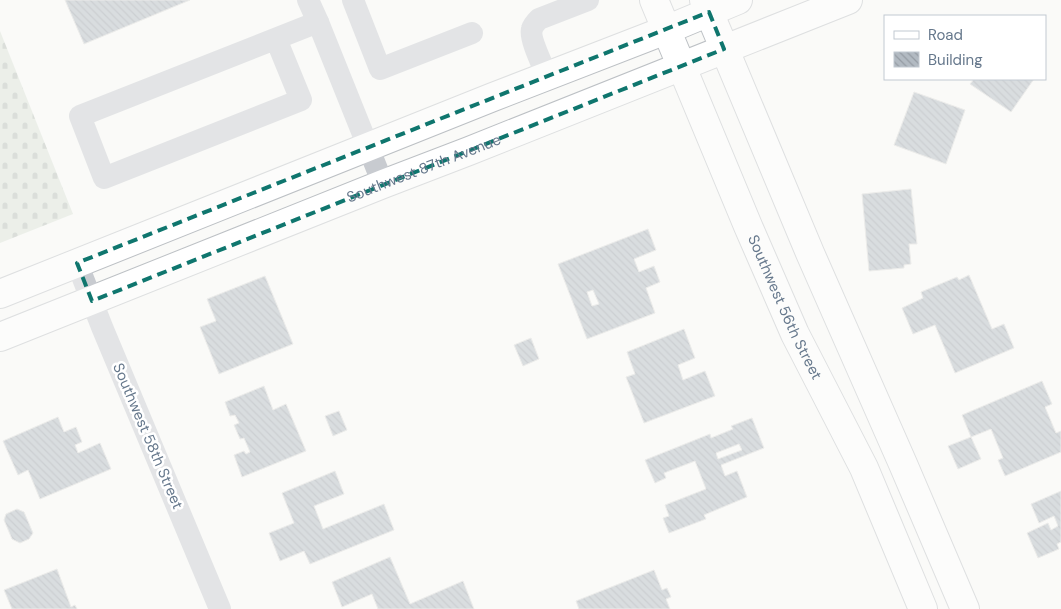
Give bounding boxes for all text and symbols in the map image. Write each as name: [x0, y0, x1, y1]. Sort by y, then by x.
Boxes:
legend: [884, 15, 1046, 80]
text: Road: [928, 25, 963, 45]
text: Building: [928, 50, 983, 70]
street label: Southwest 87th Avenue: [344, 129, 504, 208]
street label: Southwest 56th Street: [743, 232, 827, 383]
street label: Southwest 58th Street: [108, 360, 188, 512]

